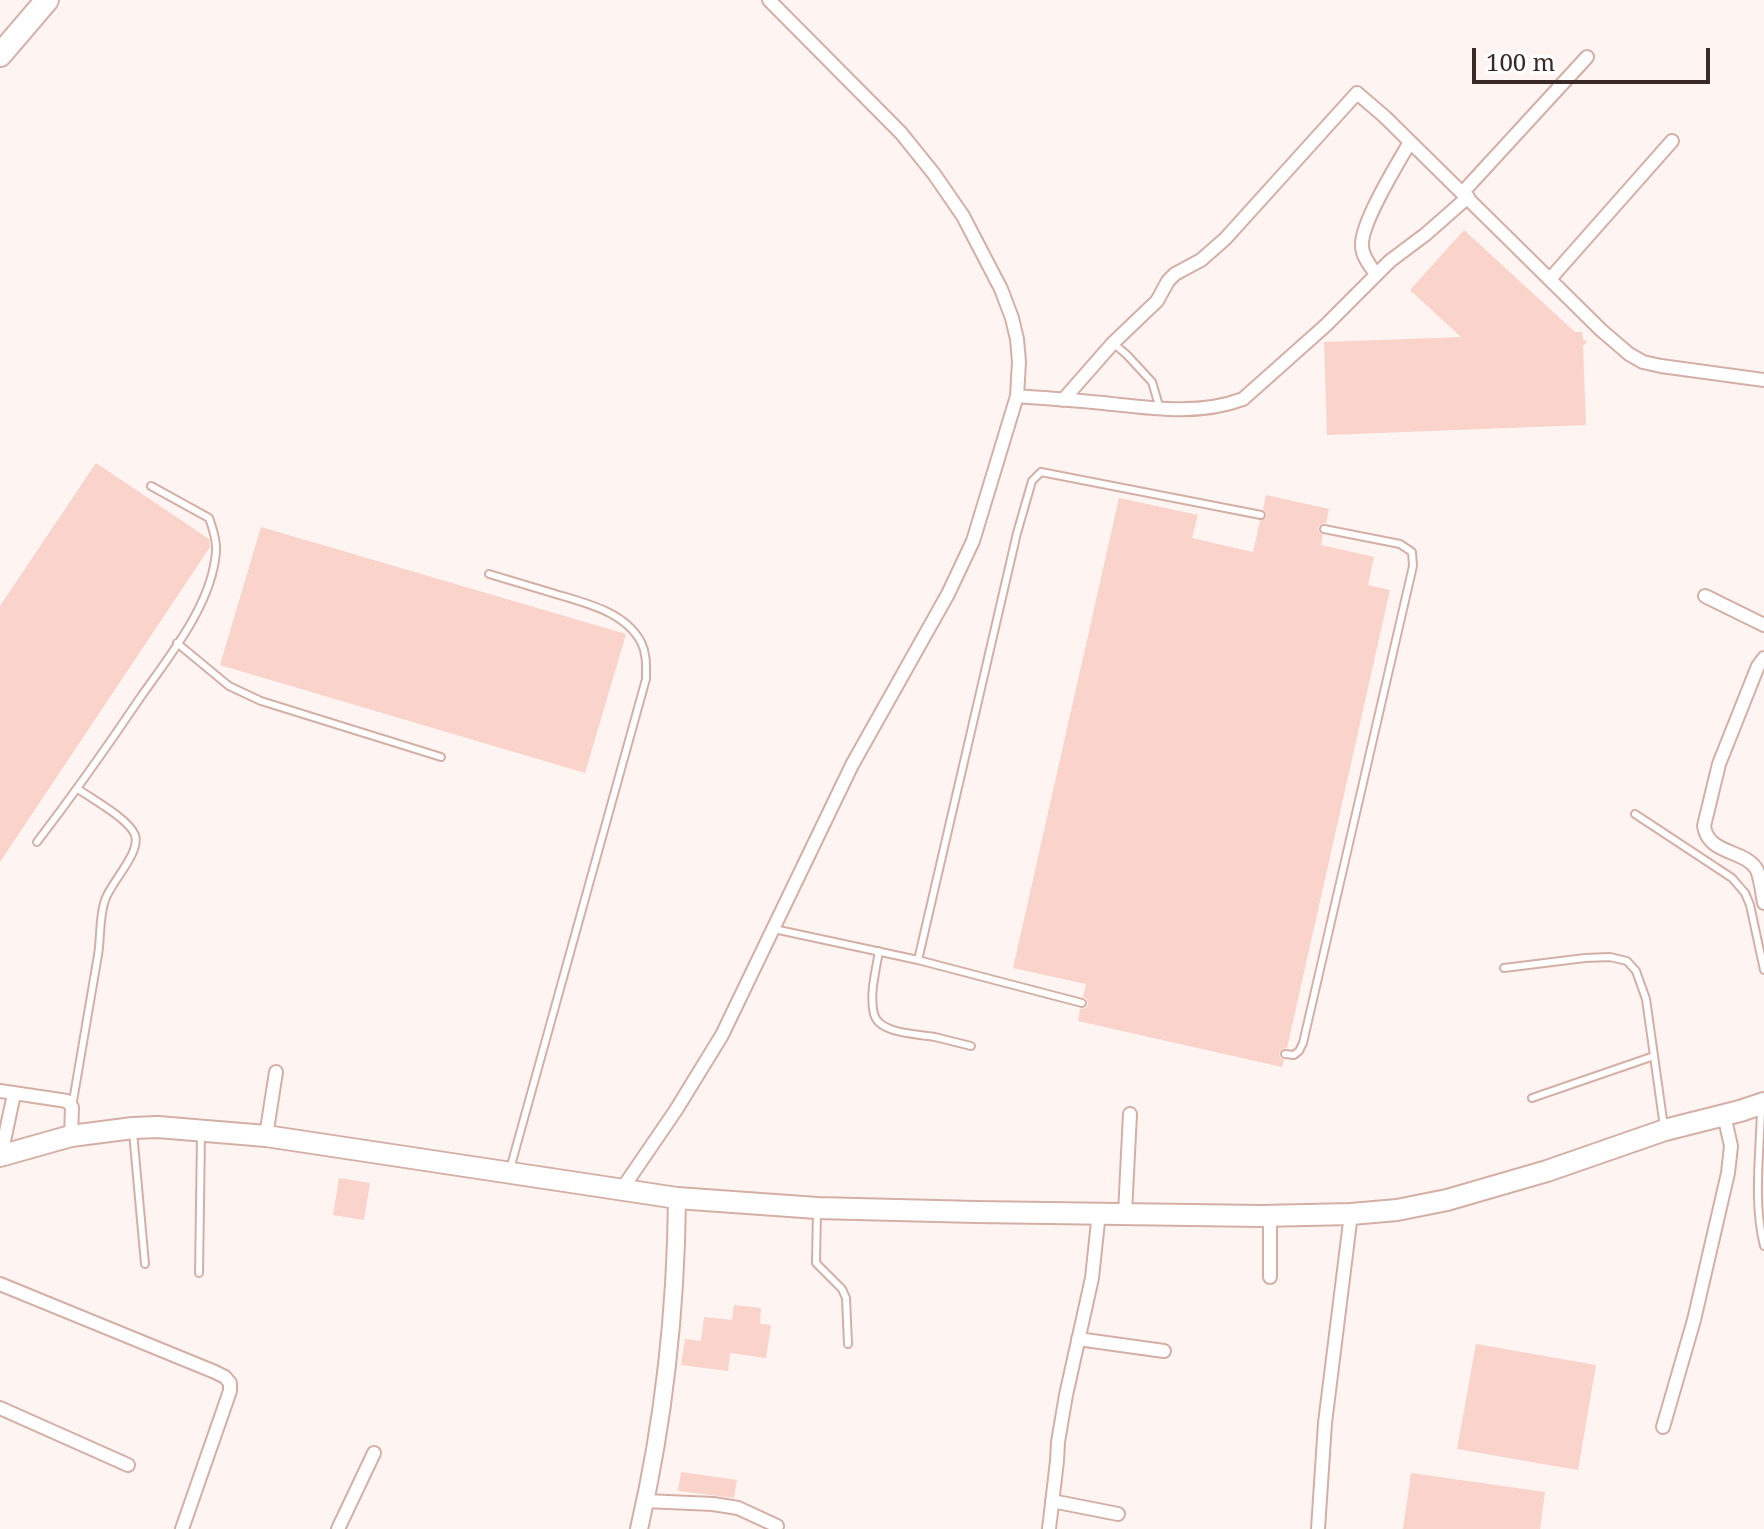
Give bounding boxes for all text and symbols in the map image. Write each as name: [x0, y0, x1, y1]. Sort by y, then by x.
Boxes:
scale bar: [1476, 32, 1714, 82]
text: 100 m: [1486, 45, 1555, 78]

